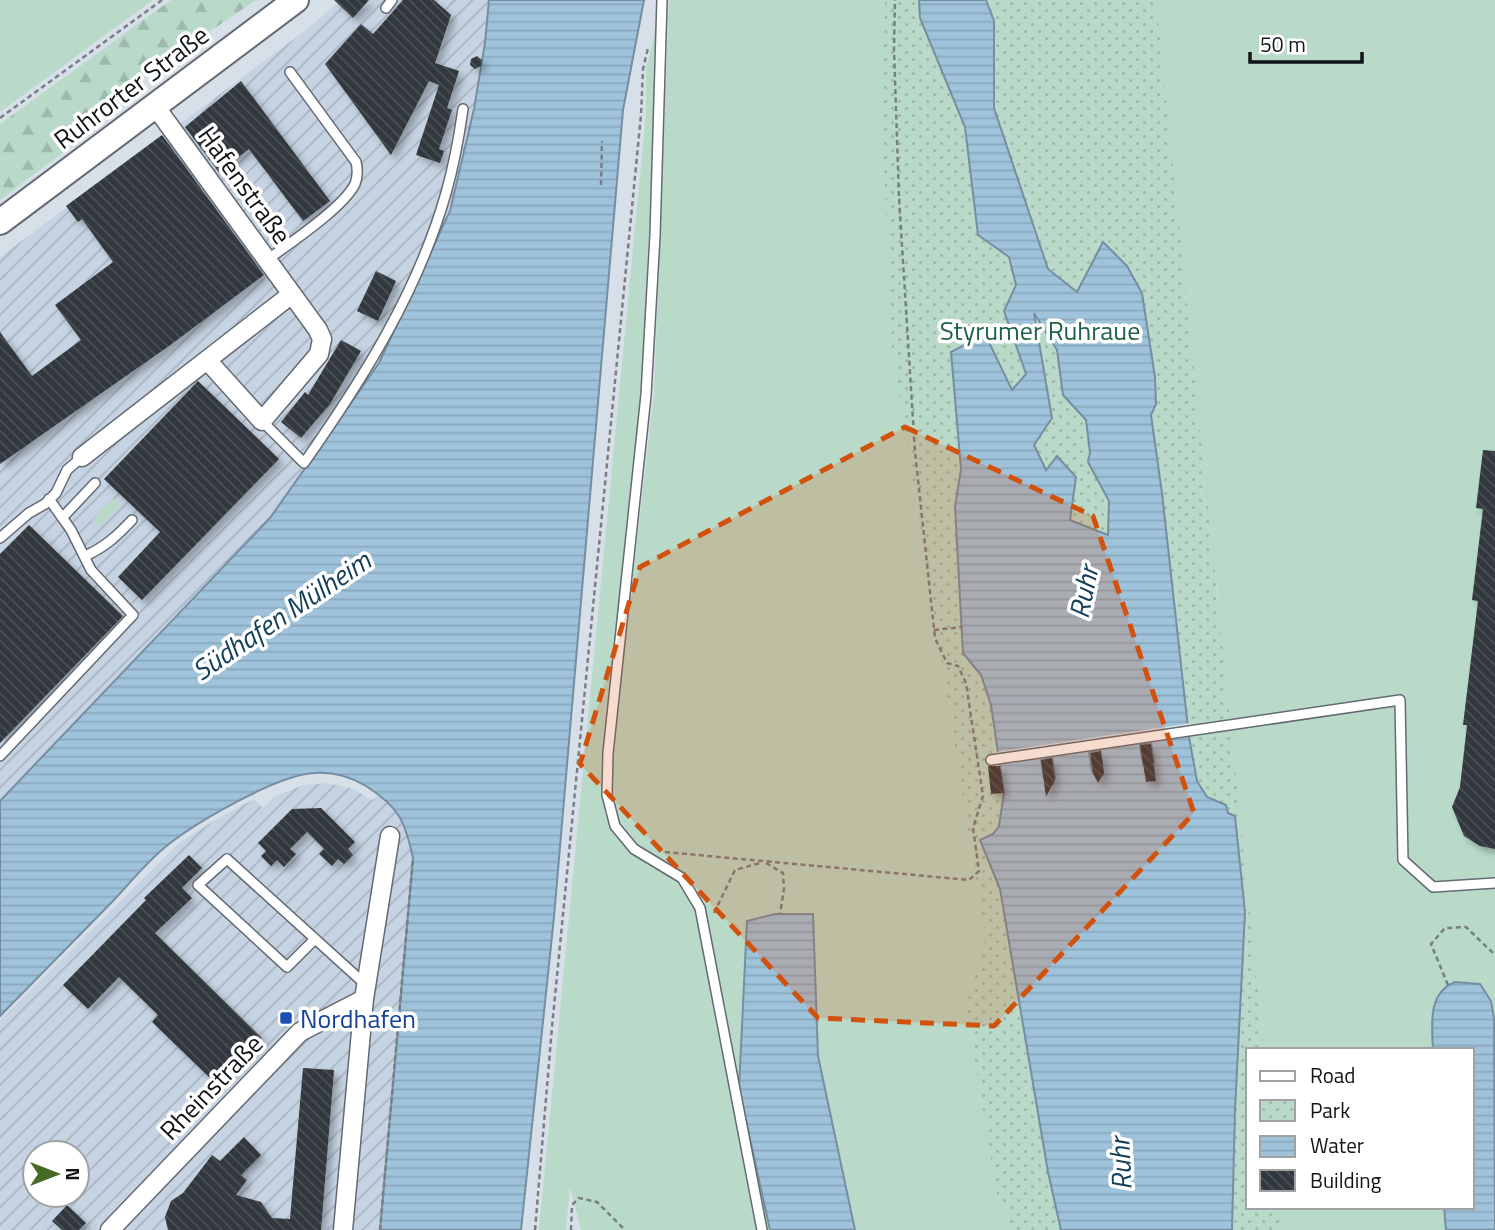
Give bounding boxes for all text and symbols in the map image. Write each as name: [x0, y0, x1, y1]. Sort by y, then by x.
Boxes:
street label: Ruhrorter Straße: [45, 16, 217, 158]
scale bar: [1250, 21, 1362, 65]
text: 50 m: [1260, 28, 1306, 60]
street label: Hafenstraße: [189, 118, 301, 252]
park label: Styrumer Ruhraue: [940, 311, 1140, 350]
water label: Südhafen Mülheim: [183, 538, 380, 691]
water label: Ruhr: [1057, 559, 1110, 622]
place label: Nordhafen: [300, 999, 416, 1038]
marker: Nordhafen: [278, 1010, 294, 1026]
street label: Rheinstraße: [150, 1025, 272, 1149]
legend: [1246, 1048, 1474, 1209]
text: Road: [1310, 1059, 1355, 1091]
text: Park: [1310, 1094, 1350, 1126]
text: Water: [1310, 1129, 1364, 1161]
water label: Ruhr: [1097, 1133, 1143, 1191]
north arrow: [21, 1139, 91, 1209]
text: Building: [1310, 1164, 1382, 1196]
text: N: [59, 1167, 88, 1181]

